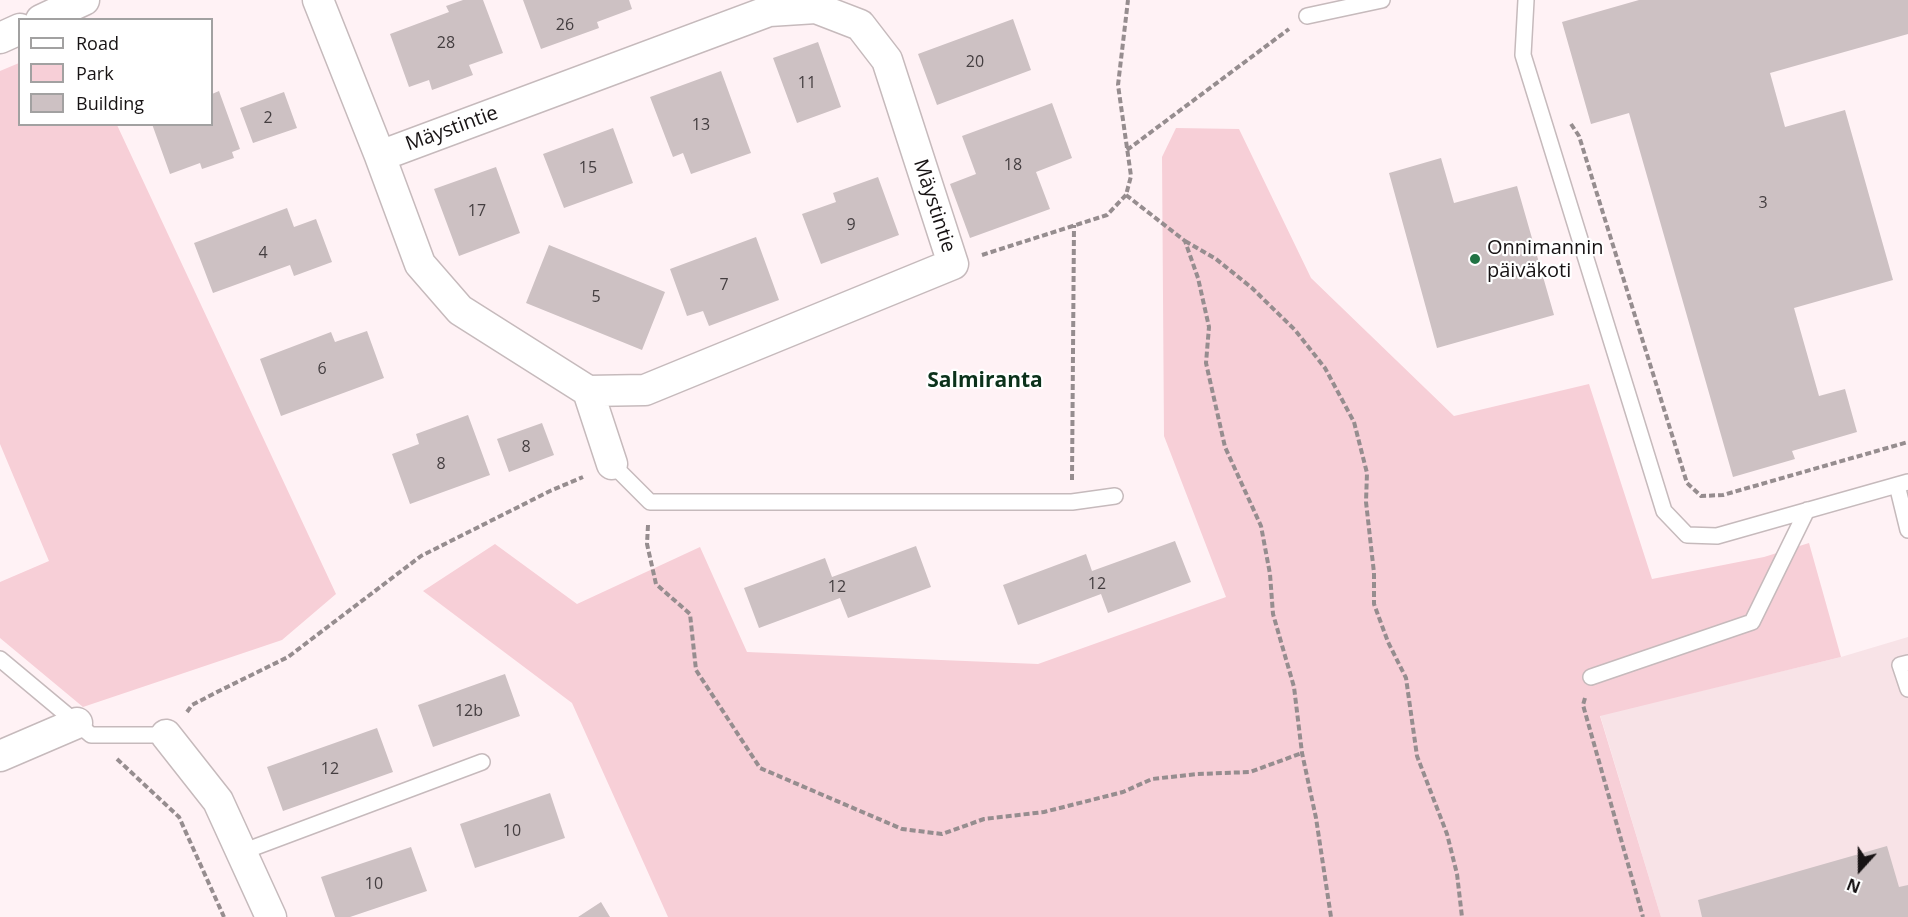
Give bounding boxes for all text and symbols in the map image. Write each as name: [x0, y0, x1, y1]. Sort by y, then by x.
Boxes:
house number: 26: [556, 15, 574, 35]
legend: [18, 18, 213, 126]
text: Road: [76, 31, 119, 55]
house number: 28: [437, 33, 455, 53]
house number: 20: [966, 52, 984, 72]
text: Park: [76, 61, 114, 85]
house number: 11: [798, 73, 816, 93]
text: Building: [76, 91, 144, 115]
street label: Mäystintie: [403, 101, 501, 157]
house number: 2: [263, 108, 273, 128]
house number: 13: [692, 115, 710, 135]
house number: 18: [1004, 155, 1022, 175]
street label: Mäystintie: [908, 156, 960, 256]
house number: 15: [579, 158, 597, 178]
house number: 3: [1758, 193, 1768, 213]
house number: 17: [468, 201, 486, 221]
house number: 9: [846, 215, 856, 235]
place label: Onnimannin päiväkoti: [1487, 236, 1604, 283]
house number: 4: [258, 243, 268, 263]
marker: Onnimannin päiväkoti: [1468, 252, 1482, 266]
house number: 7: [719, 275, 729, 295]
house number: 5: [591, 287, 601, 307]
house number: 6: [317, 359, 327, 379]
district label: Salmiranta: [927, 368, 1043, 394]
house number: 8: [521, 437, 531, 457]
house number: 8: [436, 454, 446, 474]
house number: 12: [1088, 574, 1106, 594]
house number: 12: [828, 577, 846, 597]
house number: 12b: [455, 701, 483, 721]
house number: 12: [321, 759, 339, 779]
house number: 10: [503, 821, 521, 841]
north arrow: [1830, 839, 1890, 899]
text: N: [1844, 873, 1864, 898]
house number: 10: [365, 874, 383, 894]

